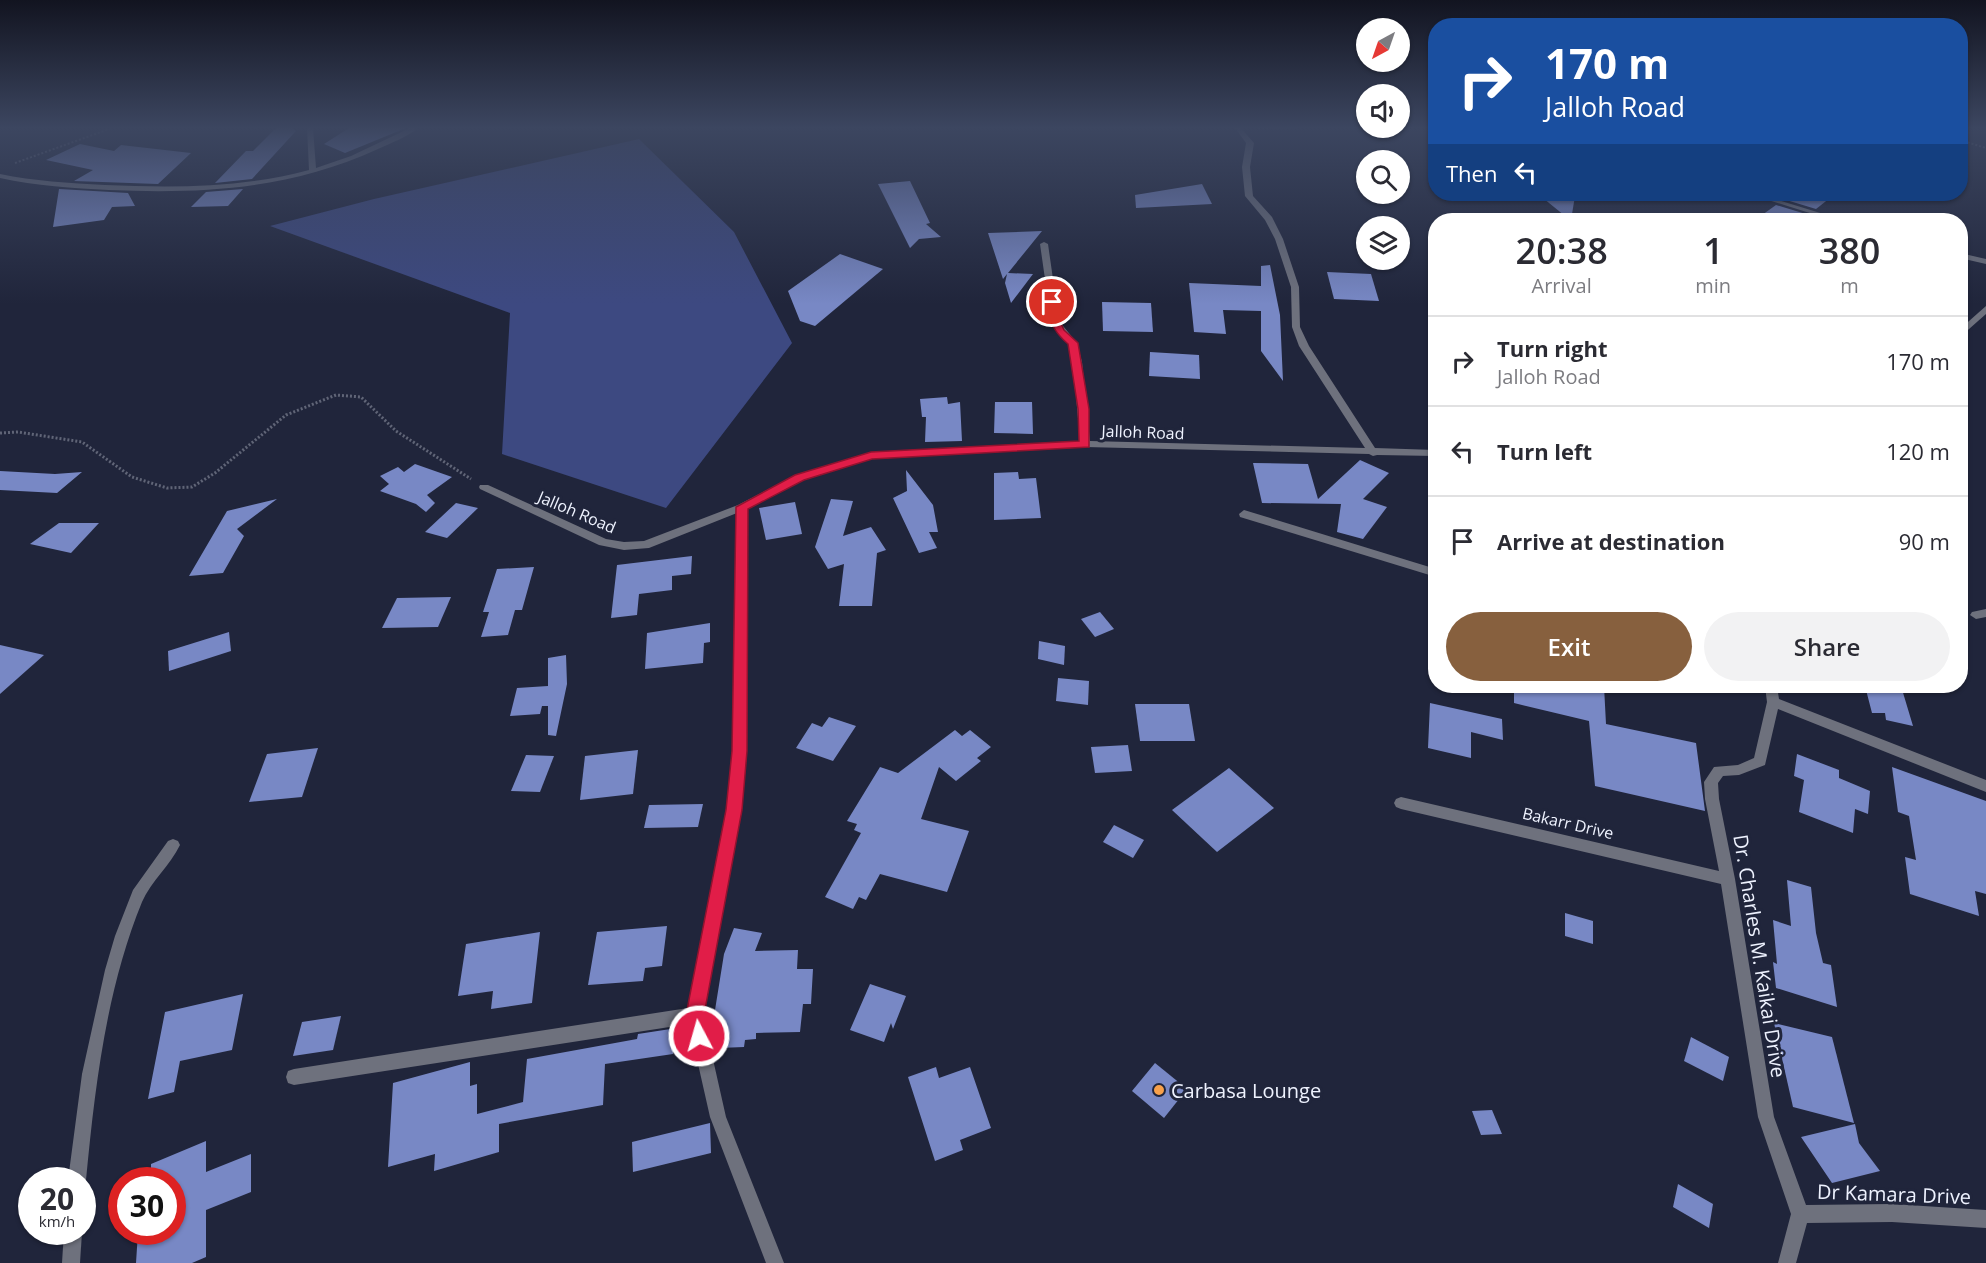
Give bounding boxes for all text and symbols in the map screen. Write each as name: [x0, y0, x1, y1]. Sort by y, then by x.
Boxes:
north arrow: [1356, 18, 1410, 72]
map controls: [1356, 18, 1410, 270]
text: 170 m: [1545, 34, 1669, 91]
icon: right: [1446, 42, 1524, 120]
button: sound: [1356, 84, 1410, 138]
text: Jalloh Road: [1545, 88, 1685, 125]
button: search: [1356, 150, 1410, 204]
icon: left: [1509, 156, 1542, 189]
text: Then: [1446, 158, 1497, 188]
button: layers: [1356, 216, 1410, 270]
text: 20:38: [1516, 226, 1608, 275]
text: 1: [1703, 226, 1724, 275]
text: 380: [1819, 226, 1880, 275]
text: Arrival: [1532, 272, 1592, 299]
text: min: [1695, 272, 1731, 299]
text: m: [1840, 272, 1859, 299]
pin: [1026, 276, 1077, 327]
icon: arrive: [1035, 285, 1068, 318]
text: Turn right: [1497, 333, 1608, 363]
icon: right: [1446, 345, 1479, 378]
text: 170 m: [1886, 346, 1950, 376]
text: Jalloh Road: [1497, 363, 1601, 390]
street label: Jalloh Road: [1099, 419, 1185, 444]
icon: left: [1446, 435, 1479, 468]
text: Turn left: [1497, 436, 1592, 466]
text: 120 m: [1886, 436, 1950, 466]
street label: Jalloh Road: [533, 485, 620, 538]
icon: arrive: [1446, 525, 1479, 558]
text: Arrive at destination: [1497, 526, 1725, 556]
text: 90 m: [1899, 526, 1950, 556]
button: Exit: [1446, 612, 1692, 681]
button: Share: [1704, 612, 1950, 681]
street label: Bakarr Drive: [1520, 802, 1616, 844]
street label: Dr. Charles M. Kaikai Drive: [1727, 832, 1793, 1080]
position arrow: [667, 1004, 731, 1068]
place label: Carbasa Lounge: [1171, 1077, 1321, 1104]
marker: Carbasa Lounge: [1152, 1083, 1166, 1097]
speed limit sign: 30: [108, 1167, 186, 1245]
text: 20: [40, 1178, 74, 1219]
street label: Dr Kamara Drive: [1816, 1178, 1972, 1210]
text: km/h: [39, 1211, 75, 1231]

